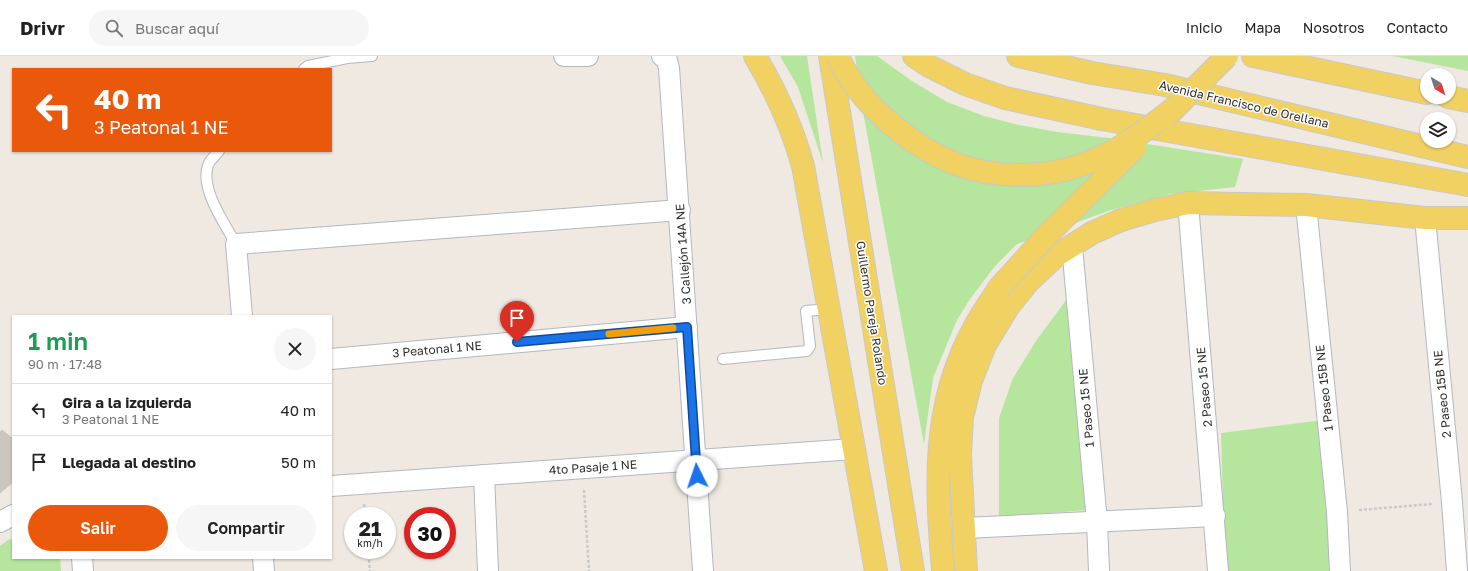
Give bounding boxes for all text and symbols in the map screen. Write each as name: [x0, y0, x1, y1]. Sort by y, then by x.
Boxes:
search box: [89, 10, 369, 46]
text: Drivr: [20, 16, 65, 39]
icon: search: [103, 17, 125, 39]
text: Buscar aquí: [135, 19, 219, 37]
text: Inicio: [1186, 19, 1222, 36]
text: Mapa: [1244, 19, 1281, 36]
text: Nosotros: [1303, 19, 1364, 36]
text: Contacto: [1386, 19, 1448, 36]
north arrow: [1420, 68, 1456, 104]
map controls: [1420, 68, 1456, 148]
street label: Avenida Francisco de Orellana: [1158, 77, 1330, 131]
text: 40 m: [94, 82, 161, 115]
icon: left: [28, 84, 80, 136]
button: layers: [1420, 112, 1456, 148]
text: 3 Peatonal 1 NE: [94, 116, 228, 138]
street label: 3 Callejón 14A NE: [672, 203, 694, 305]
street label: Guillermo Pareja Rolando: [853, 240, 891, 386]
pin: [500, 301, 534, 342]
icon: arrive: [506, 307, 528, 329]
text: 1 min: [28, 326, 88, 355]
button: close: [274, 328, 316, 370]
street label: 3 Peatonal 1 NE: [392, 338, 482, 360]
street label: 1 Paseo 15B NE: [1312, 344, 1336, 432]
street label: 2 Paseo 15 NE: [1193, 346, 1215, 428]
street label: 2 Paseo 15B NE: [1430, 349, 1454, 439]
text: 90 m · 17:48: [28, 356, 102, 372]
street label: 1 Paseo 15 NE: [1075, 368, 1097, 448]
text: Gira a la izquierda: [62, 393, 192, 411]
icon: left: [28, 399, 50, 421]
text: 40 m: [281, 401, 316, 419]
text: 3 Peatonal 1 NE: [62, 411, 159, 427]
icon: arrive: [28, 451, 50, 473]
text: Llegada al destino: [62, 453, 196, 471]
text: 50 m: [281, 453, 316, 471]
position arrow: [676, 455, 718, 497]
street label: 4to Pasaje 1 NE: [548, 456, 638, 478]
button: Salir: [28, 505, 168, 551]
button: Compartir: [176, 505, 316, 551]
speed limit sign: 30: [404, 507, 456, 559]
text: 21: [359, 516, 381, 540]
text: km/h: [357, 537, 383, 549]

